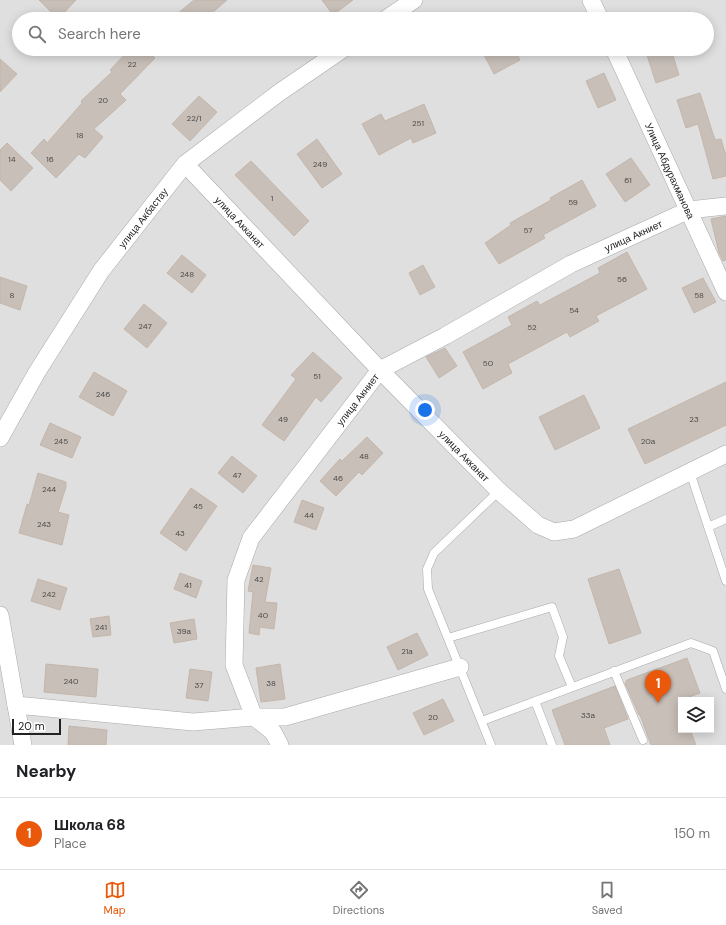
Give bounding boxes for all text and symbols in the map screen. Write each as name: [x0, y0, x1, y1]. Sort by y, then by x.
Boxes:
search box: [12, 12, 714, 56]
icon: search: [26, 23, 48, 45]
text: Search here: [58, 24, 141, 44]
house number: 22: [127, 59, 137, 69]
house number: 20: [98, 95, 109, 105]
house number: 22/1: [187, 113, 201, 123]
house number: 251: [412, 118, 424, 128]
street label: Улица Абдурахманова: [642, 121, 698, 221]
house number: 18: [76, 130, 84, 140]
house number: 14: [8, 154, 16, 164]
house number: 16: [46, 154, 54, 164]
house number: 249: [313, 159, 327, 169]
house number: 61: [624, 175, 632, 185]
street label: улица Акбастау: [115, 185, 170, 250]
street label: улица Акканат: [212, 193, 268, 251]
house number: 1: [271, 193, 273, 203]
house number: 59: [568, 197, 578, 207]
street label: улица Акниет: [602, 217, 665, 254]
house number: 57: [523, 225, 533, 235]
house number: 248: [180, 269, 194, 279]
house number: 56: [617, 274, 627, 284]
house number: 8: [10, 290, 15, 300]
house number: 58: [694, 290, 704, 300]
house number: 54: [569, 305, 579, 315]
house number: 247: [138, 321, 152, 331]
house number: 52: [527, 322, 537, 332]
house number: 50: [483, 358, 494, 368]
street label: улица Акниет: [333, 370, 382, 428]
house number: 51: [313, 371, 321, 381]
house number: 246: [96, 389, 110, 399]
your location: [415, 400, 435, 420]
house number: 49: [278, 414, 288, 424]
house number: 23: [689, 414, 699, 424]
street label: улица Акканат: [436, 427, 493, 484]
house number: 245: [54, 436, 68, 446]
house number: 20а: [641, 436, 656, 446]
house number: 48: [359, 451, 369, 461]
house number: 47: [232, 470, 242, 480]
house number: 46: [333, 473, 343, 483]
house number: 244: [42, 484, 56, 494]
house number: 45: [193, 501, 203, 511]
house number: 44: [304, 510, 314, 520]
house number: 243: [37, 519, 51, 529]
house number: 43: [175, 528, 185, 538]
house number: 42: [254, 574, 264, 584]
house number: 41: [184, 580, 192, 590]
house number: 242: [42, 589, 56, 599]
house number: 40: [258, 610, 269, 620]
house number: 241: [95, 622, 107, 632]
house number: 39а: [177, 626, 192, 636]
house number: 21а: [401, 646, 413, 656]
pin: 1: [645, 670, 671, 703]
house number: 240: [64, 676, 79, 686]
house number: 38: [266, 678, 276, 688]
house number: 37: [195, 680, 203, 690]
map controls: [678, 697, 714, 733]
button: layers: [678, 697, 714, 733]
house number: 33а: [581, 710, 596, 720]
house number: 20: [428, 712, 439, 722]
scale bar: [12, 717, 61, 736]
text: 20 m: [18, 719, 44, 733]
text: Nearby: [16, 760, 76, 782]
text: Школа 68: [54, 815, 126, 835]
text: 1: [27, 825, 31, 842]
text: 150 m: [674, 825, 710, 842]
text: Place: [54, 835, 86, 852]
tab: Map: [104, 879, 126, 917]
tab: Directions: [333, 879, 385, 917]
tab: Saved: [592, 879, 622, 917]

